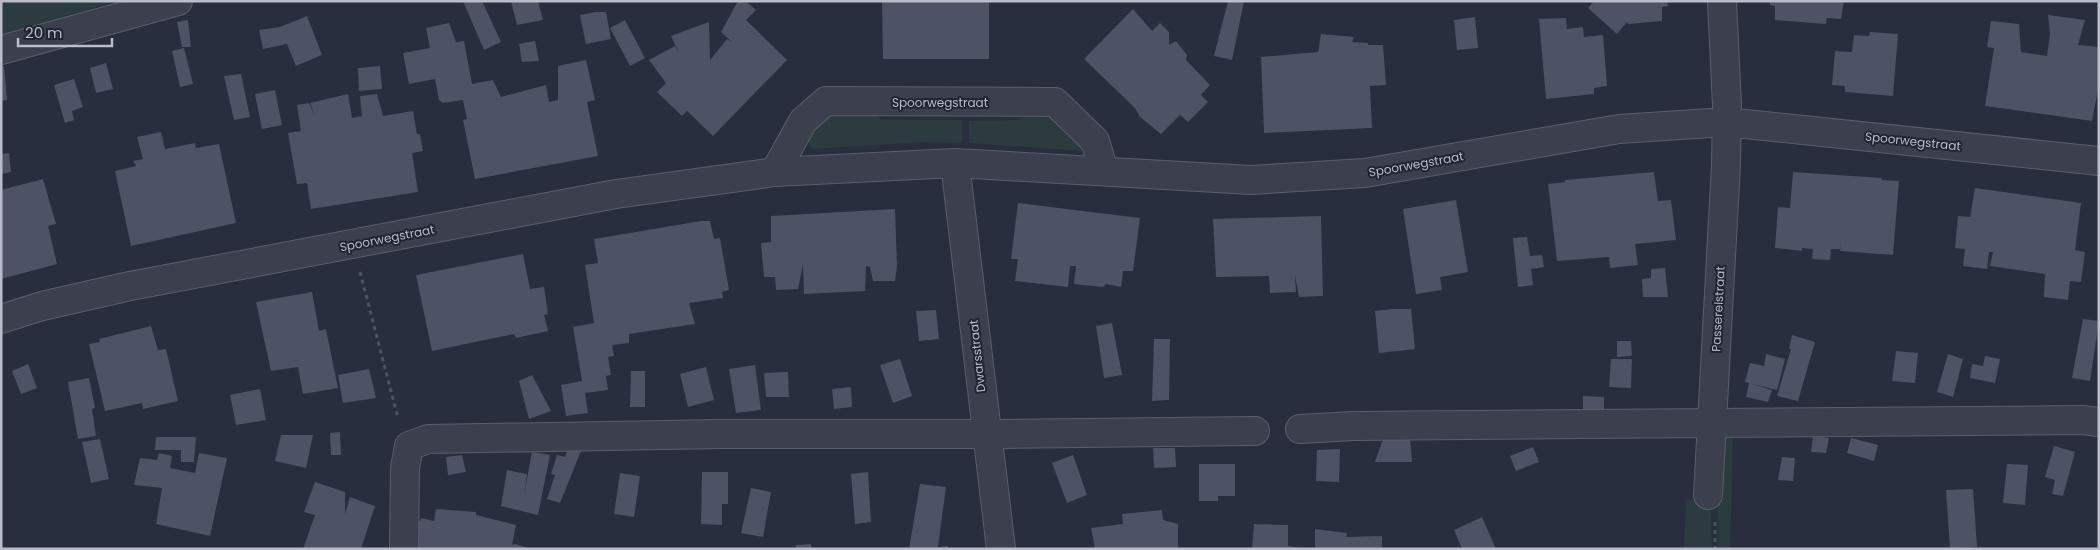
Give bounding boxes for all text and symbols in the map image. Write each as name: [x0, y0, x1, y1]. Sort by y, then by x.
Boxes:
scale bar: [18, 15, 111, 47]
text: 20 m: [25, 22, 63, 43]
street label: Spoorwegstraat: [892, 94, 988, 111]
street label: Spoorwegstraat: [1864, 128, 1962, 154]
street label: Spoorwegstraat: [1367, 147, 1465, 181]
street label: Spoorwegstraat: [338, 220, 436, 256]
street label: Passerelstraat: [1707, 266, 1729, 352]
street label: Dwarsstraat: [965, 319, 989, 393]

